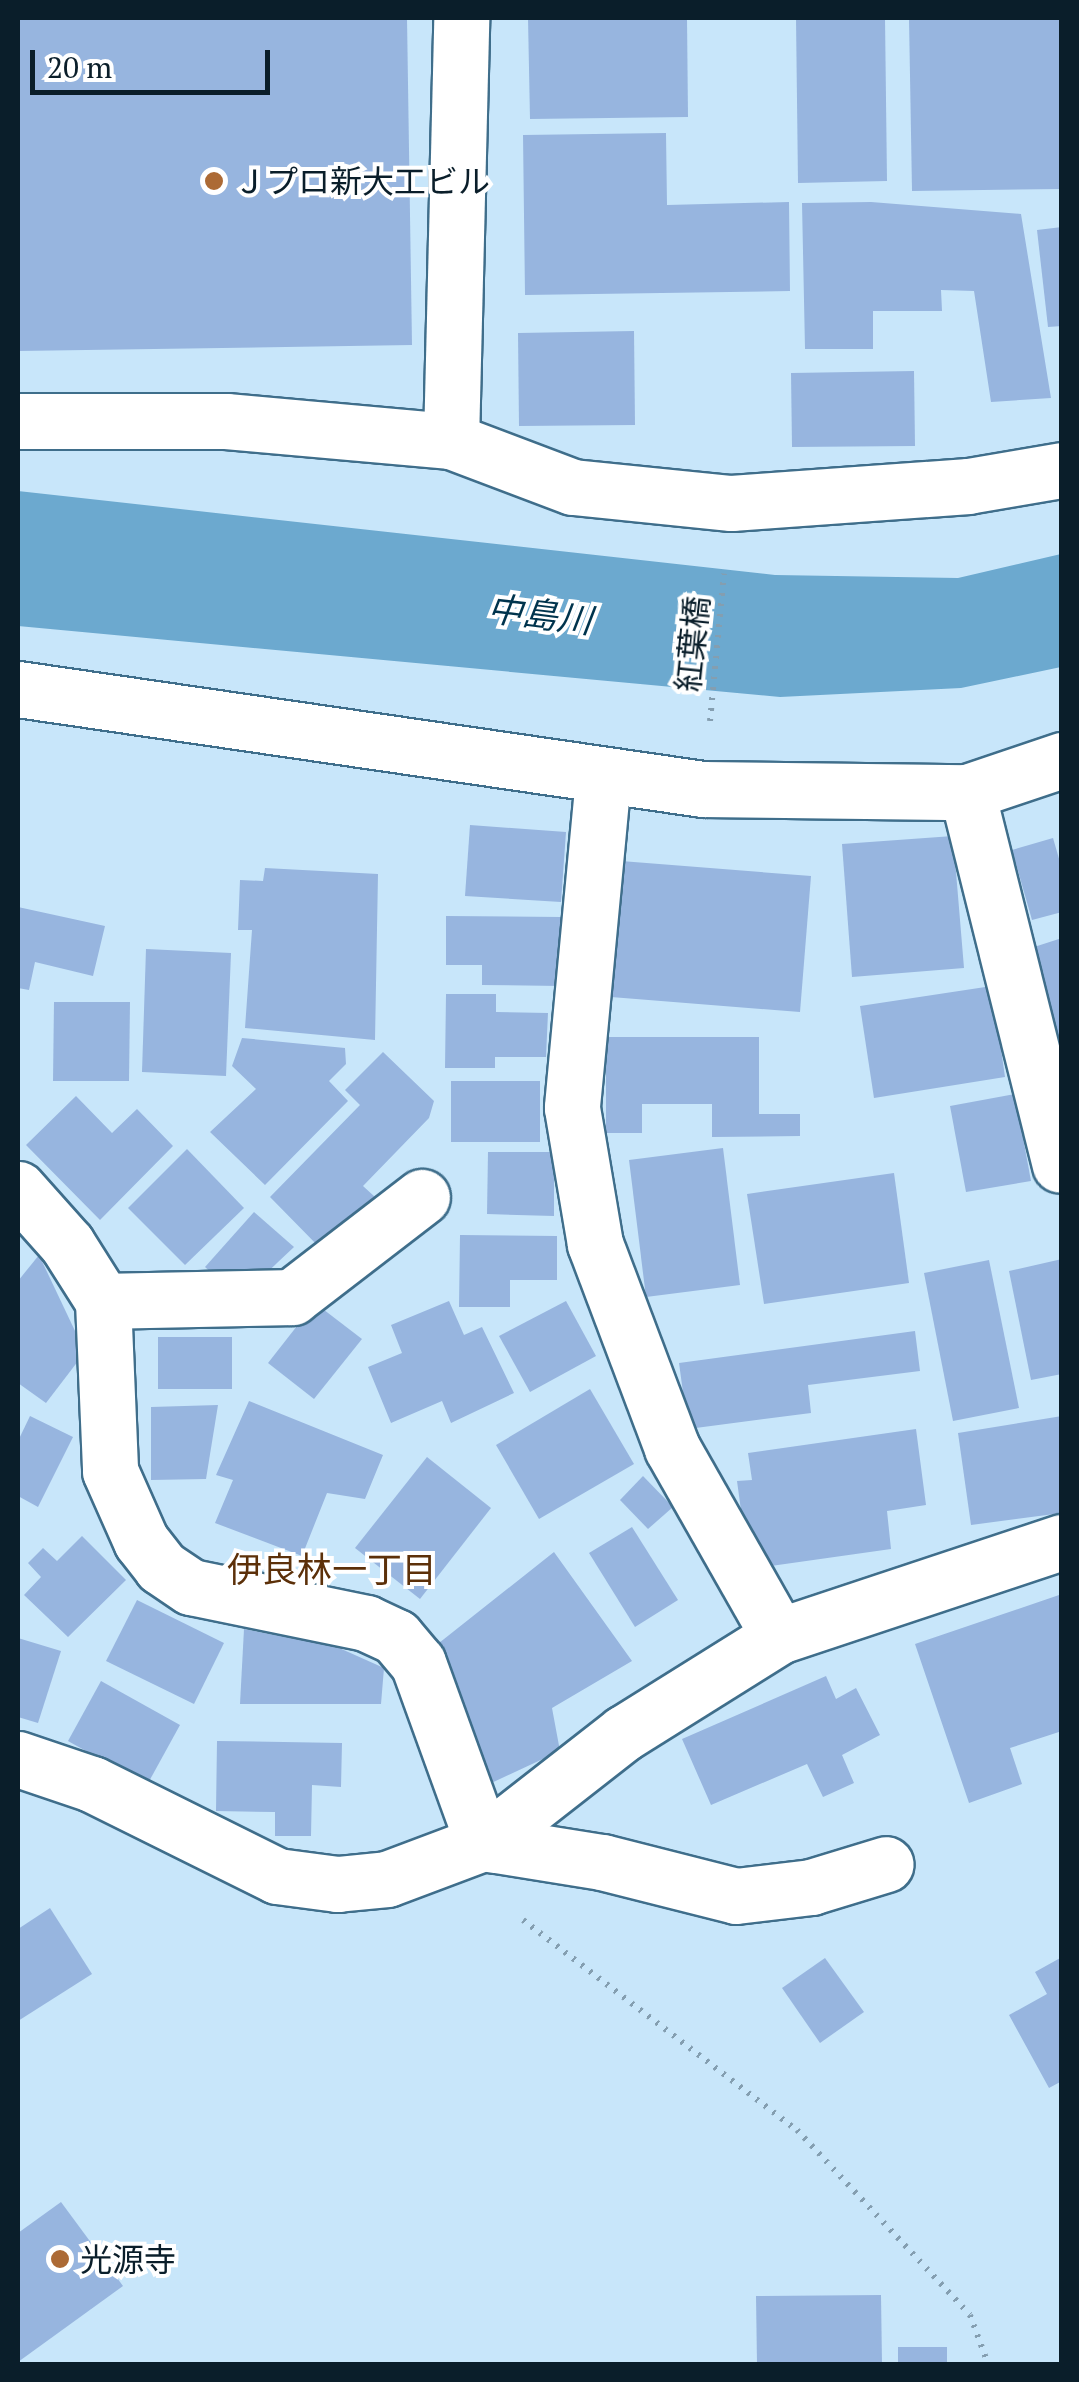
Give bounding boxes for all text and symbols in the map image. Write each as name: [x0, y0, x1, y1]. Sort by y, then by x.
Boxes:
scale bar: [35, 30, 275, 92]
text: 20 m: [47, 47, 112, 87]
place label: Ｊプロ新大工ビル: [234, 162, 490, 200]
marker: Ｊプロ新大工ビル: [203, 170, 225, 192]
water label: 中島川: [485, 587, 595, 641]
street label: 紅葉橋: [668, 594, 716, 694]
district label: 伊良林一丁目: [227, 1548, 437, 1590]
place label: 光源寺: [80, 2240, 176, 2278]
marker: 光源寺: [49, 2248, 71, 2270]

